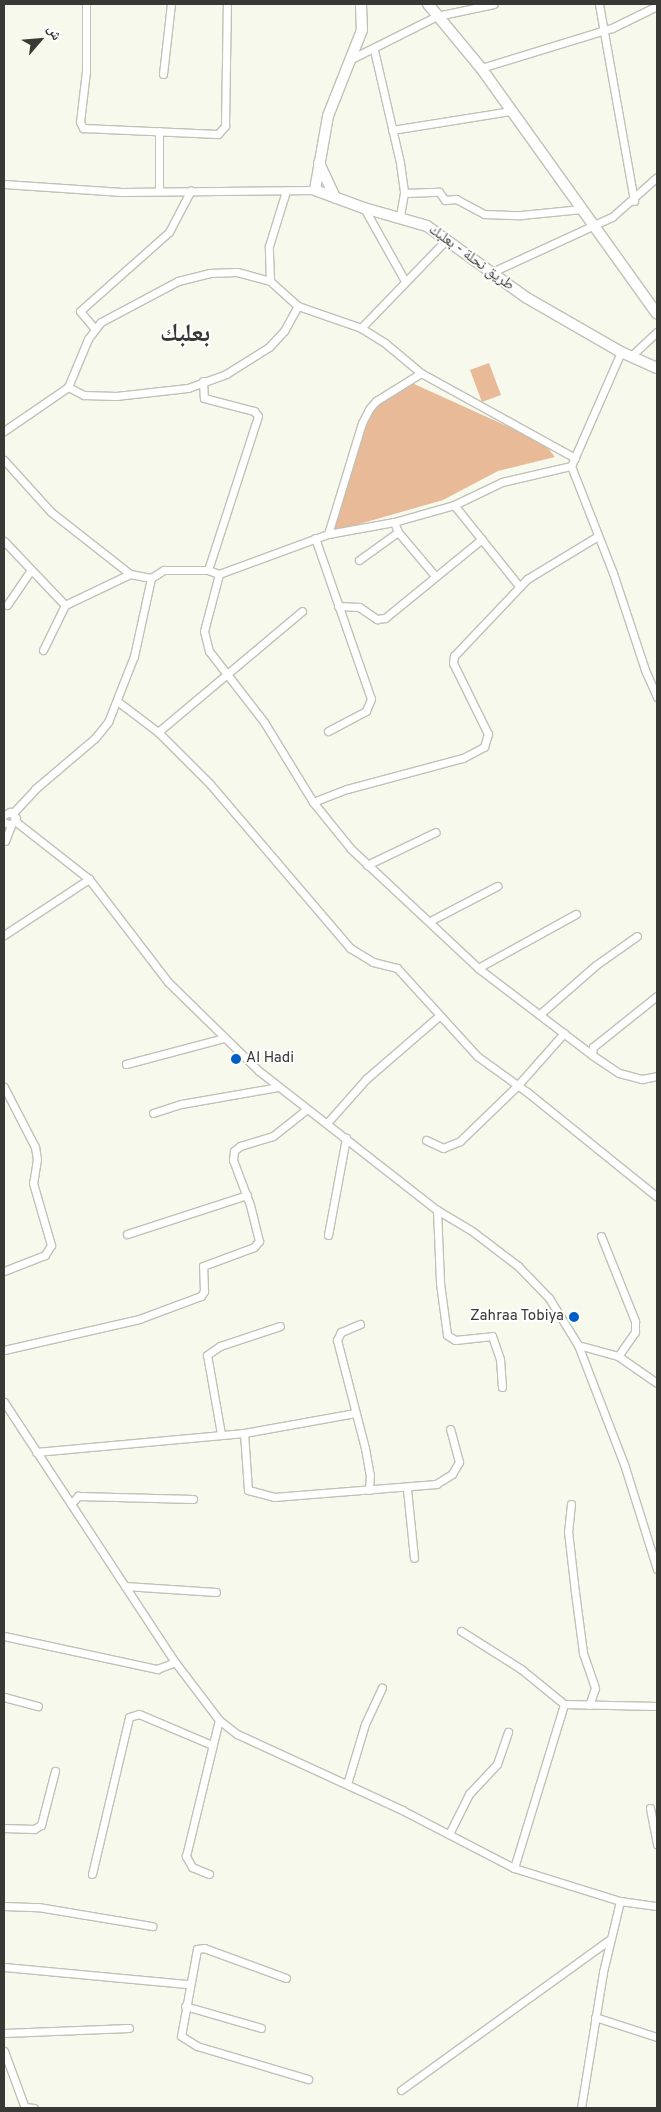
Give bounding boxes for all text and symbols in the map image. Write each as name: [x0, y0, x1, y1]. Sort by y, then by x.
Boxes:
north arrow: [15, 15, 65, 65]
text: ش: [43, 22, 65, 43]
street label: طريق نحلة - بعلبك: [425, 221, 517, 295]
district label: بعلبك: [160, 320, 210, 350]
place label: Al Hadi: [246, 1050, 294, 1068]
marker: Al Hadi: [230, 1053, 242, 1065]
place label: Zahraa Tobiya: [469, 1308, 564, 1326]
marker: Zahraa Tobiya: [568, 1311, 580, 1323]

